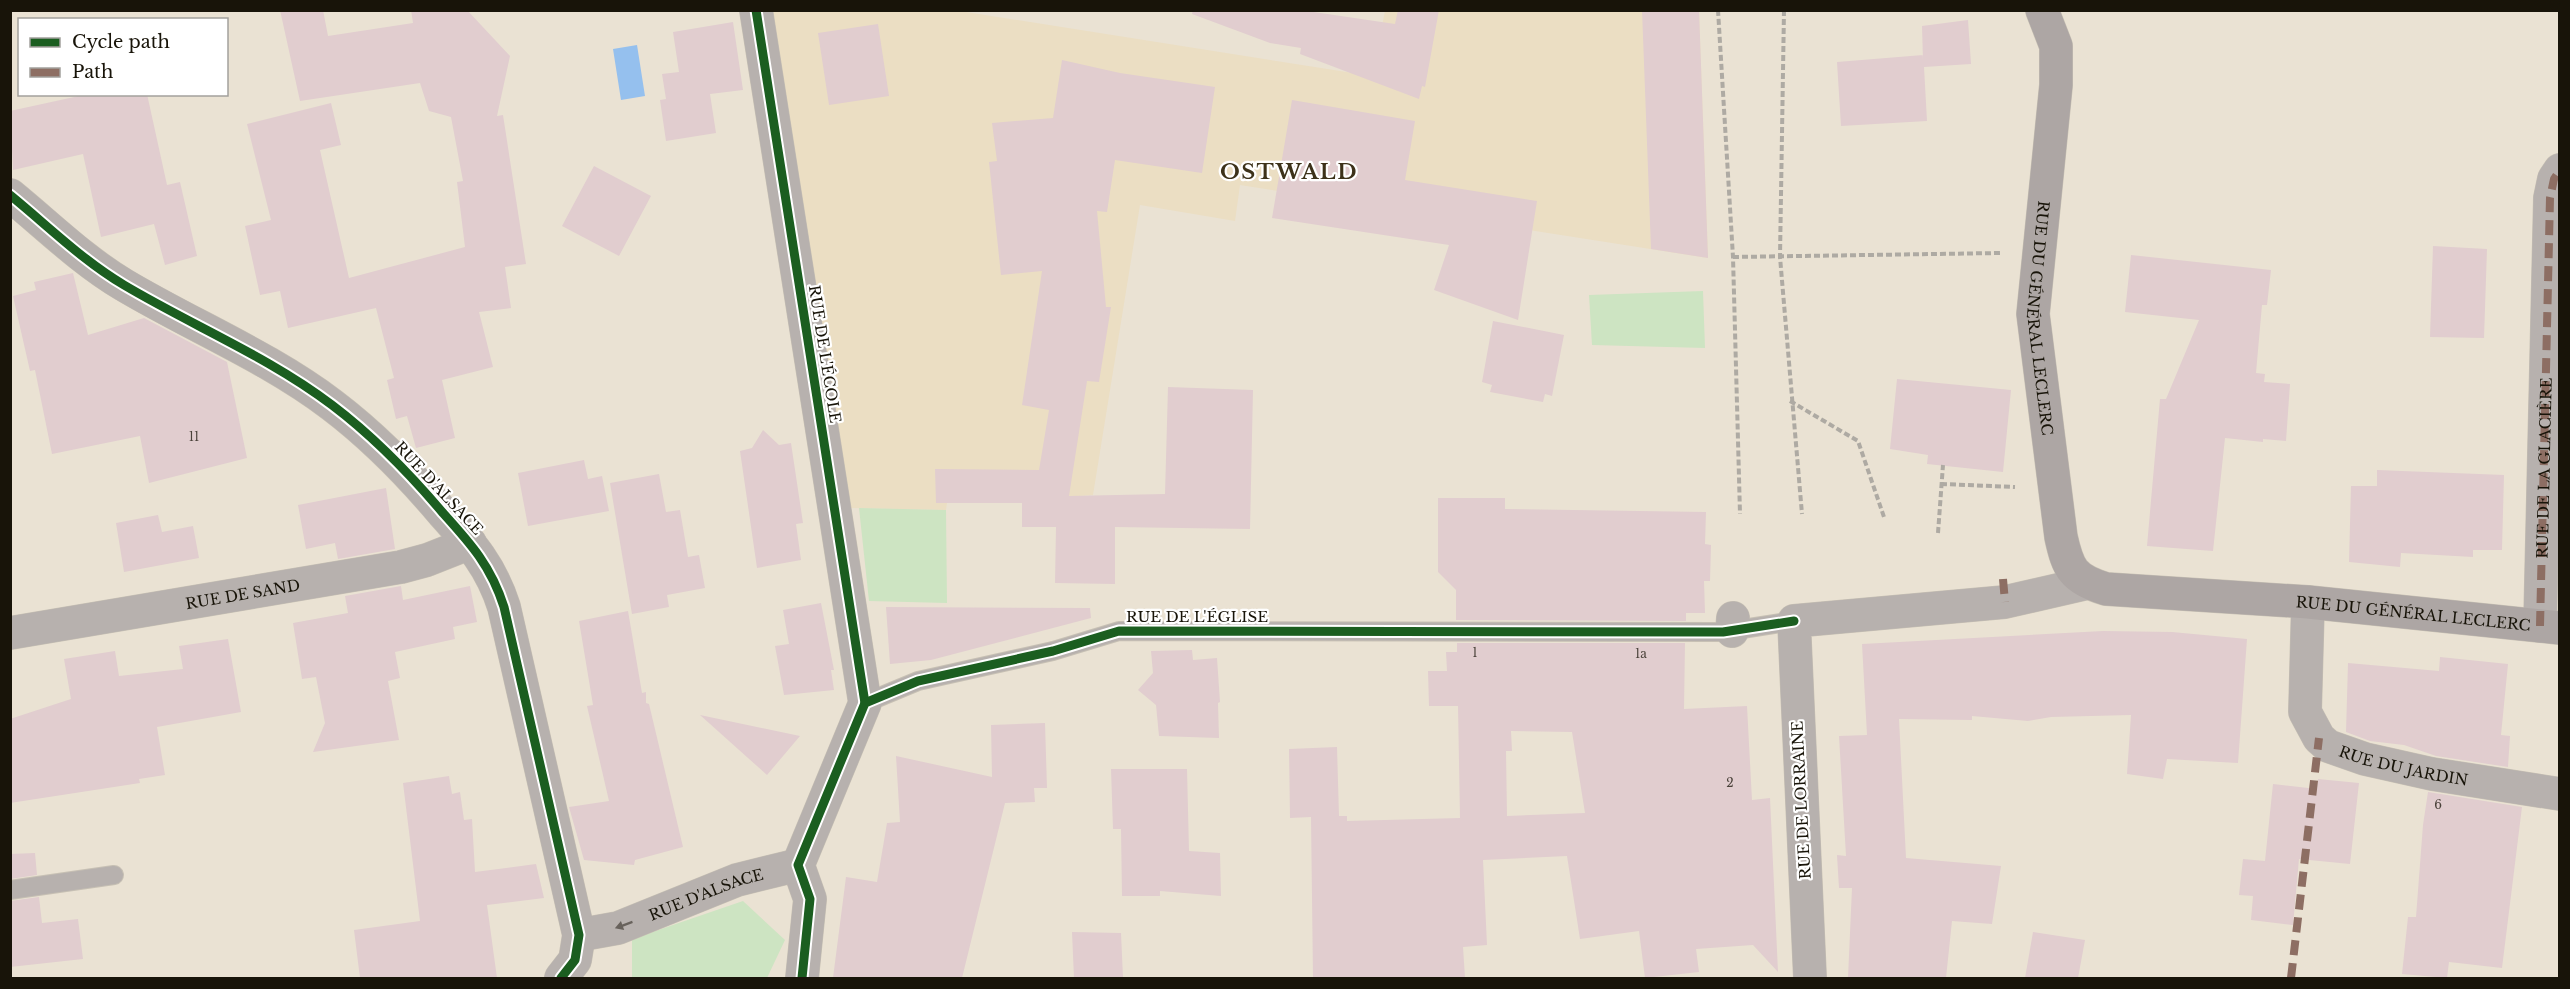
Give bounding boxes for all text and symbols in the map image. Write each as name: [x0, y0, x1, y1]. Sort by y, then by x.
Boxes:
legend: [18, 18, 228, 96]
text: Cycle path: [72, 31, 170, 53]
text: Path: [72, 61, 113, 83]
district label: OSTWALD: [1220, 159, 1358, 185]
street label: RUE DU GÉNÉRAL LECLERC: [2023, 200, 2058, 436]
street label: RUE DE L'ÉCOLE: [805, 284, 845, 424]
street label: RUE DE LA GLACIÈRE: [2532, 377, 2555, 559]
house number: 11: [189, 429, 199, 444]
street label: RUE D'ALSACE: [391, 437, 487, 539]
street label: RUE DE SAND: [184, 575, 301, 613]
street label: RUE DU GÉNÉRAL LECLERC: [2295, 592, 2532, 634]
street label: RUE DE L'ÉGLISE: [1126, 607, 1268, 626]
house number: 1: [1472, 645, 1478, 660]
house number: 1a: [1635, 646, 1647, 661]
street label: RUE DE LORRAINE: [1787, 720, 1815, 880]
street label: RUE DU JARDIN: [2337, 741, 2470, 789]
house number: 2: [1726, 775, 1734, 790]
house number: 6: [2434, 797, 2442, 812]
street label: RUE D'ALSACE: [646, 864, 765, 924]
one-way arrow: [615, 921, 633, 931]

